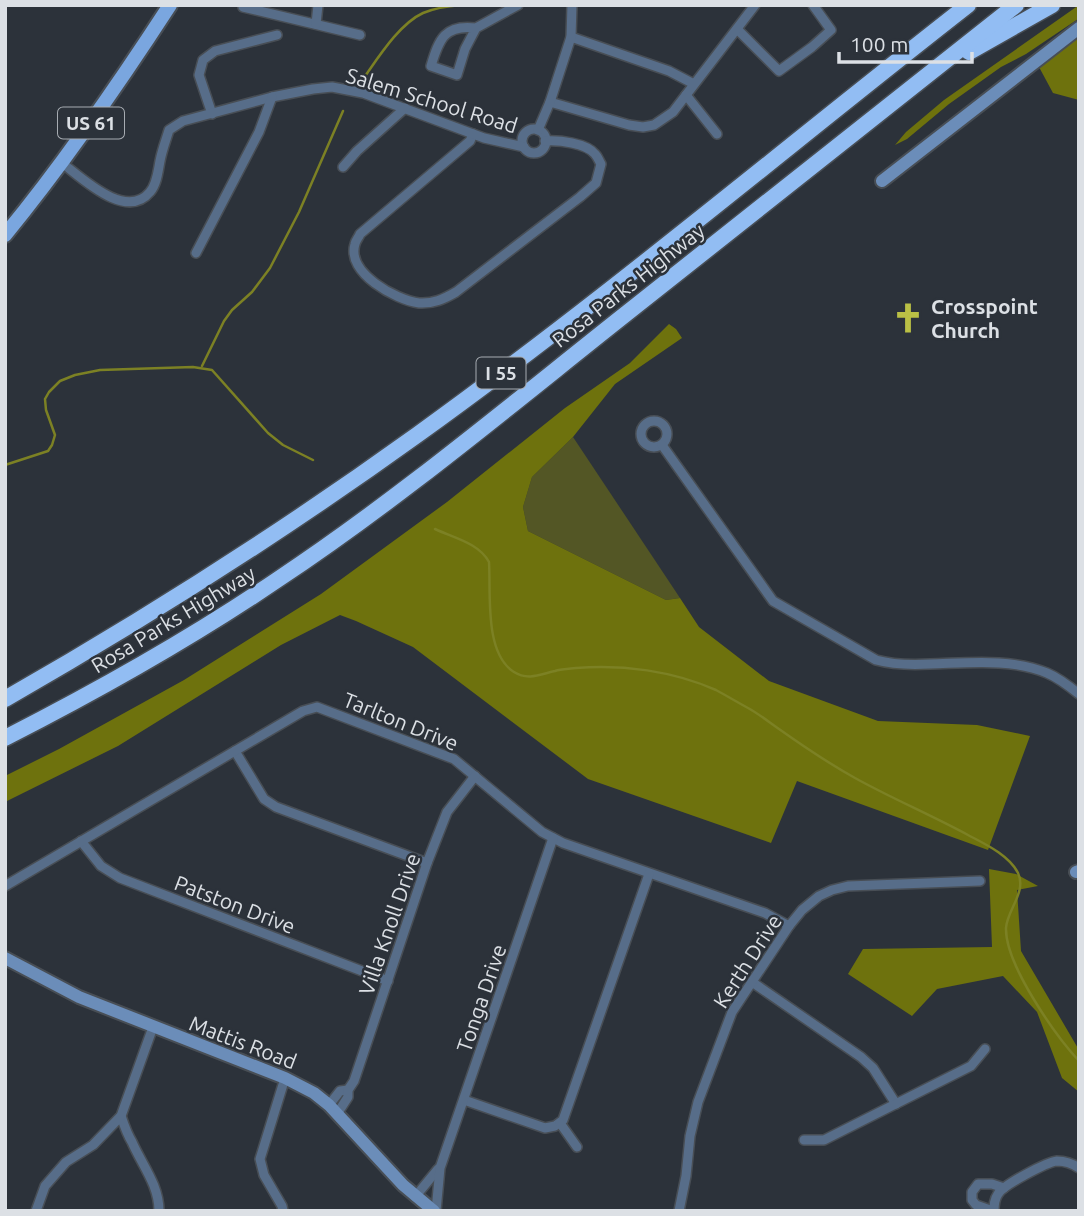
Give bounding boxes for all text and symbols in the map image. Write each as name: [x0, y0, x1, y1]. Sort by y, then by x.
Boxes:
scale bar: [839, 21, 972, 65]
text: 100 m: [850, 32, 908, 56]
street label: Salem School Road: [343, 63, 521, 137]
road number: US 61: [58, 108, 124, 139]
street label: Rosa Parks Highway: [547, 218, 709, 352]
place label: Crosspoint Church: [931, 294, 1038, 342]
church icon: Crosspoint Church: [891, 301, 925, 335]
road number: I 55: [476, 358, 526, 388]
street label: Rosa Parks Highway: [87, 561, 259, 677]
street label: Tarlton Drive: [340, 687, 462, 755]
street label: Villa Knoll Drive: [354, 850, 424, 998]
street label: Patston Drive: [171, 870, 299, 938]
street label: Kerth Drive: [708, 910, 786, 1012]
street label: Tonga Drive: [451, 941, 511, 1055]
street label: Mattis Road: [186, 1011, 300, 1073]

